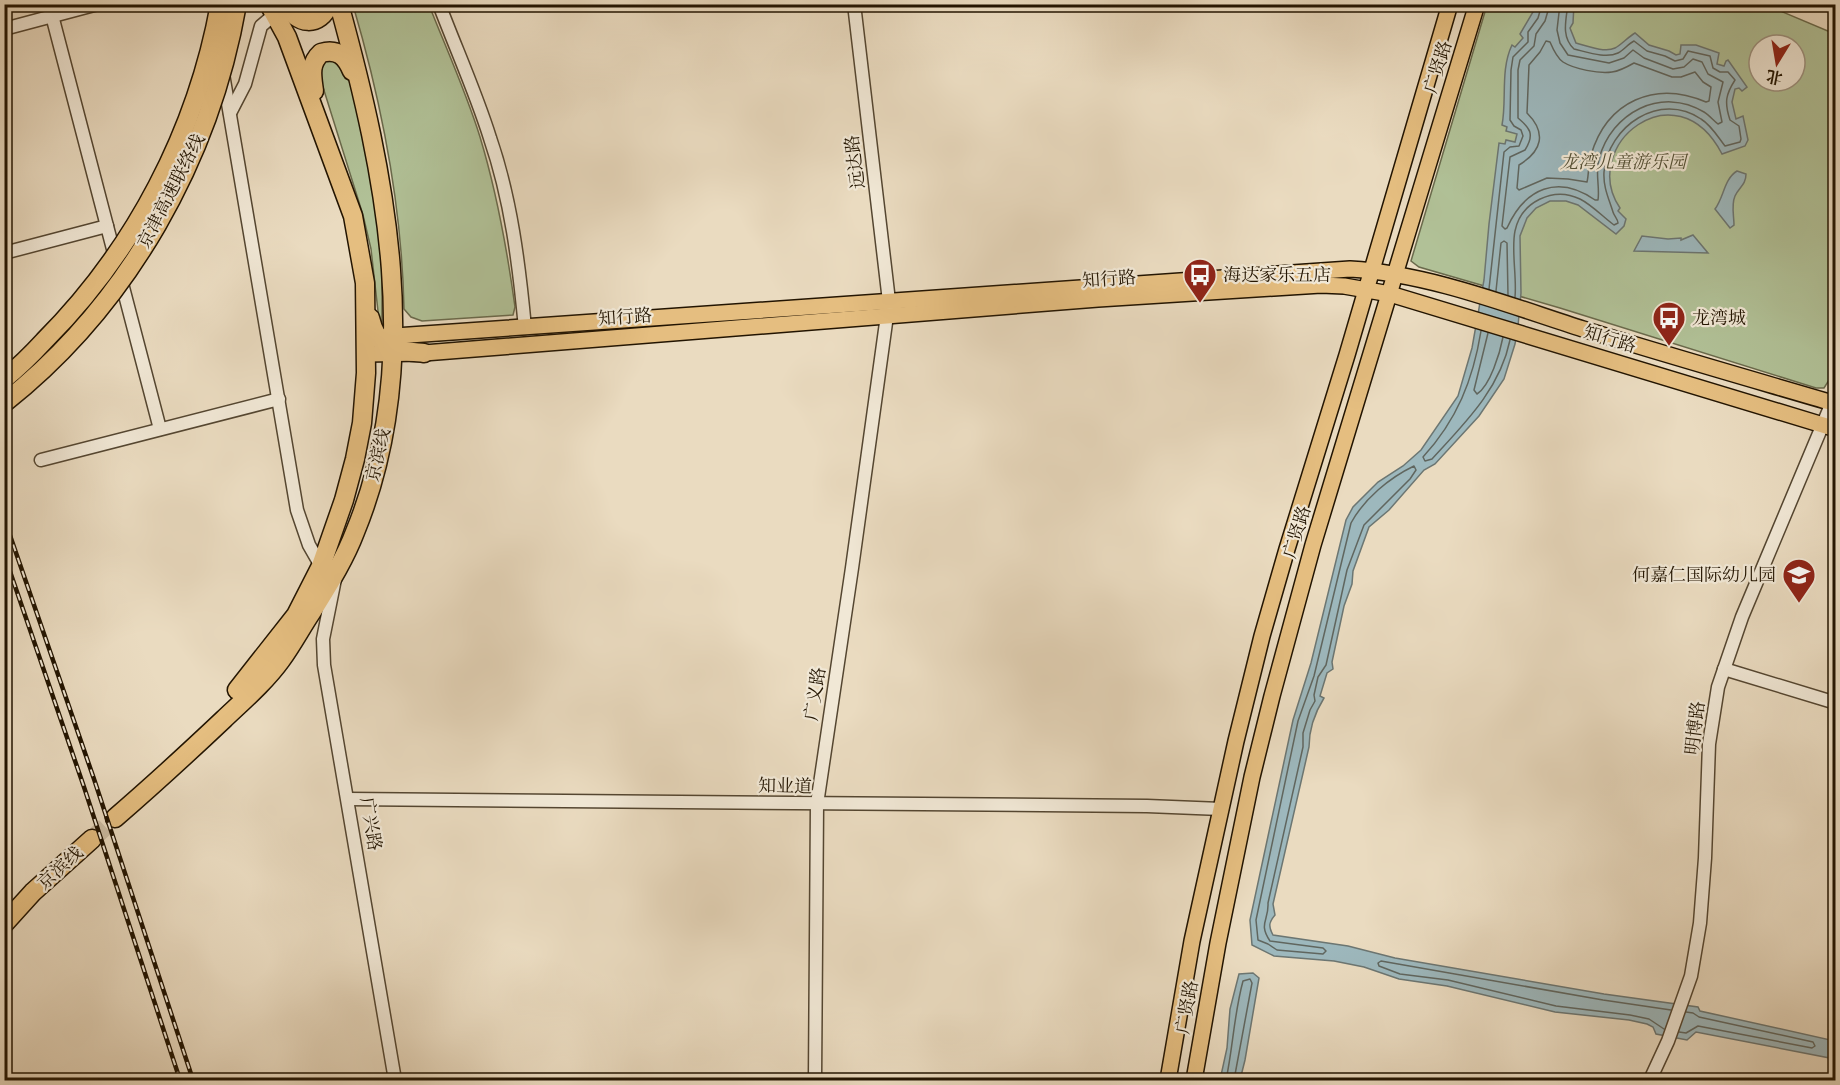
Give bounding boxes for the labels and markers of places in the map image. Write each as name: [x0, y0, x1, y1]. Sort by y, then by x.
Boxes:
bus stop icon: 海达家乐五店: [1182, 257, 1218, 304]
place label: 海达家乐五店: [1223, 263, 1331, 287]
bus stop icon: 龙湾城: [1651, 300, 1687, 347]
place label: 龙湾城: [1692, 306, 1746, 330]
school or university icon: 何嘉仁国际幼儿园: [1781, 557, 1817, 604]
place label: 何嘉仁国际幼儿园: [1632, 563, 1776, 587]

